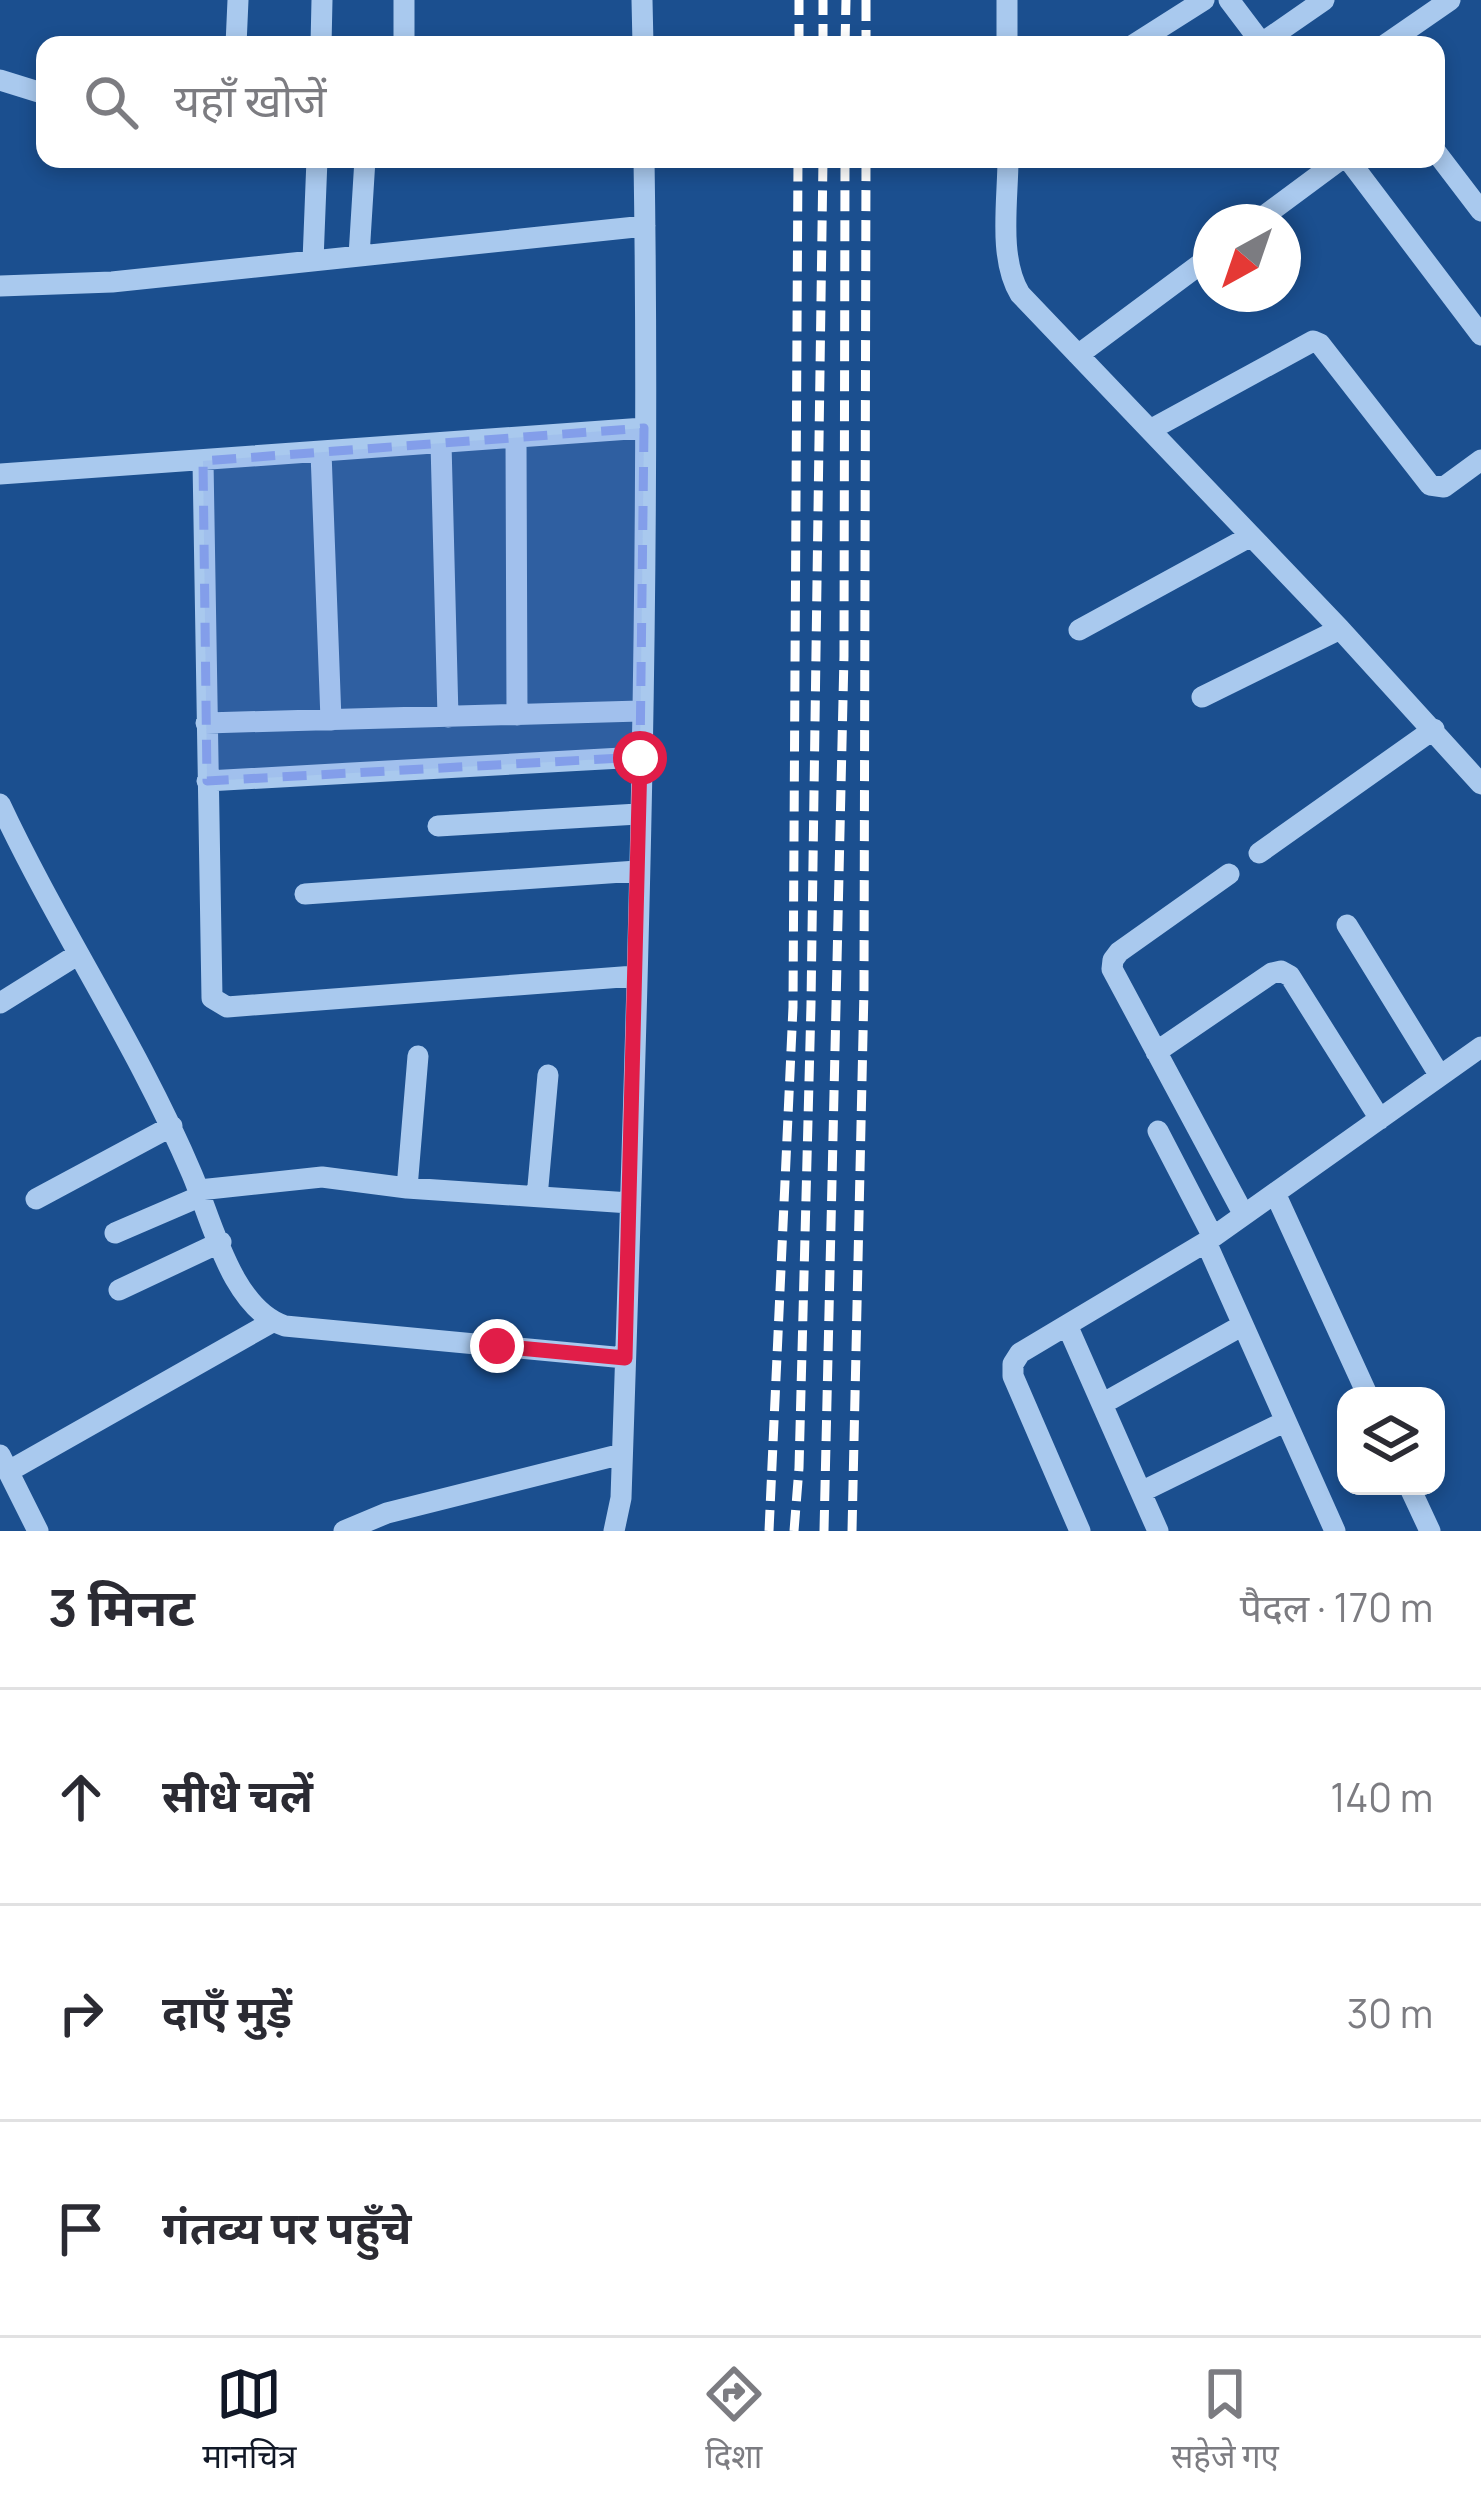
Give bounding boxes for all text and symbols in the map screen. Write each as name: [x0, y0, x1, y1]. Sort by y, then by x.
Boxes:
search box: [36, 36, 1445, 168]
icon: search: [78, 69, 144, 135]
text: यहाँ खोजें: [174, 69, 327, 131]
north arrow: [1193, 204, 1301, 312]
route start: [613, 731, 667, 785]
route end: [470, 1319, 524, 1373]
map controls: [1337, 1387, 1445, 1495]
button: layers: [1337, 1387, 1445, 1495]
text: 3 मिनट: [48, 1572, 195, 1641]
text: पैदल · 170 m: [1240, 1580, 1433, 1634]
icon: ahead: [48, 1764, 114, 1830]
text: सीधे चलें: [162, 1764, 313, 1826]
text: 140 m: [1330, 1770, 1433, 1824]
icon: right: [48, 1980, 114, 2046]
text: दाएँ मुड़ें: [162, 1980, 292, 2042]
text: 30 m: [1347, 1986, 1433, 2040]
icon: arrive: [48, 2196, 114, 2262]
text: गंतव्य पर पहुँचे: [162, 2196, 411, 2258]
tab: मानचित्र: [202, 2361, 296, 2481]
tab: दिशा: [701, 2361, 767, 2481]
tab: सहेजे गए: [1171, 2361, 1279, 2481]

